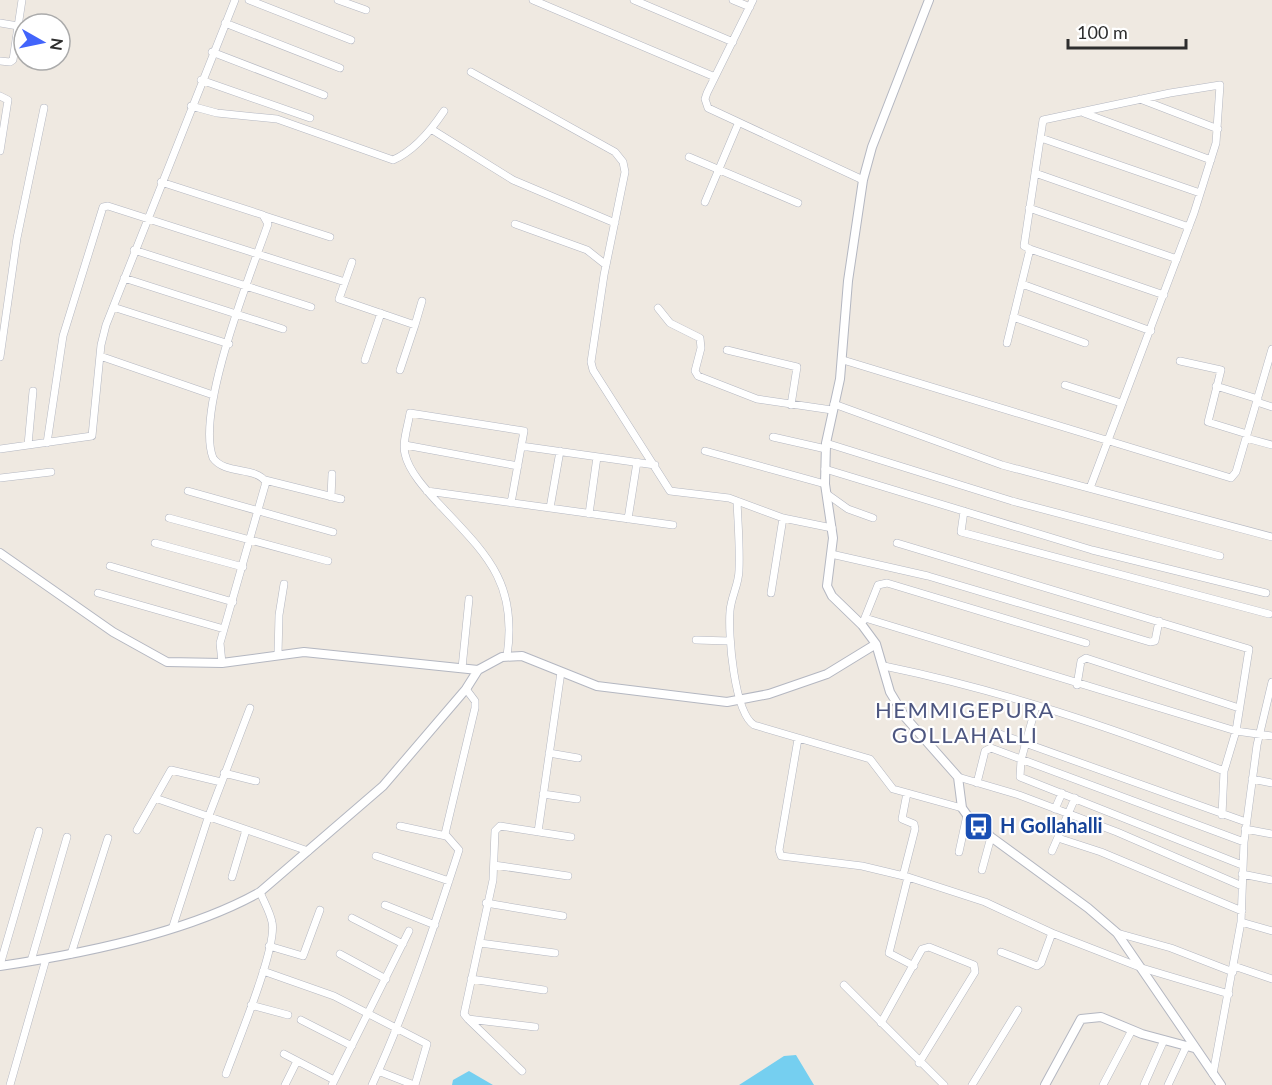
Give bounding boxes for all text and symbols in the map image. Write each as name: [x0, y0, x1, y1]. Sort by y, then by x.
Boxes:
north arrow: [12, 12, 72, 72]
scale bar: [1068, 12, 1186, 50]
text: 100 m: [1077, 21, 1128, 43]
text: N: [47, 37, 68, 52]
district label: HEMMIGEPURA GOLLAHALLI: [875, 696, 1055, 748]
bus stop icon: H Gollahalli: [963, 810, 995, 842]
place label: H Gollahalli: [1000, 813, 1103, 837]

